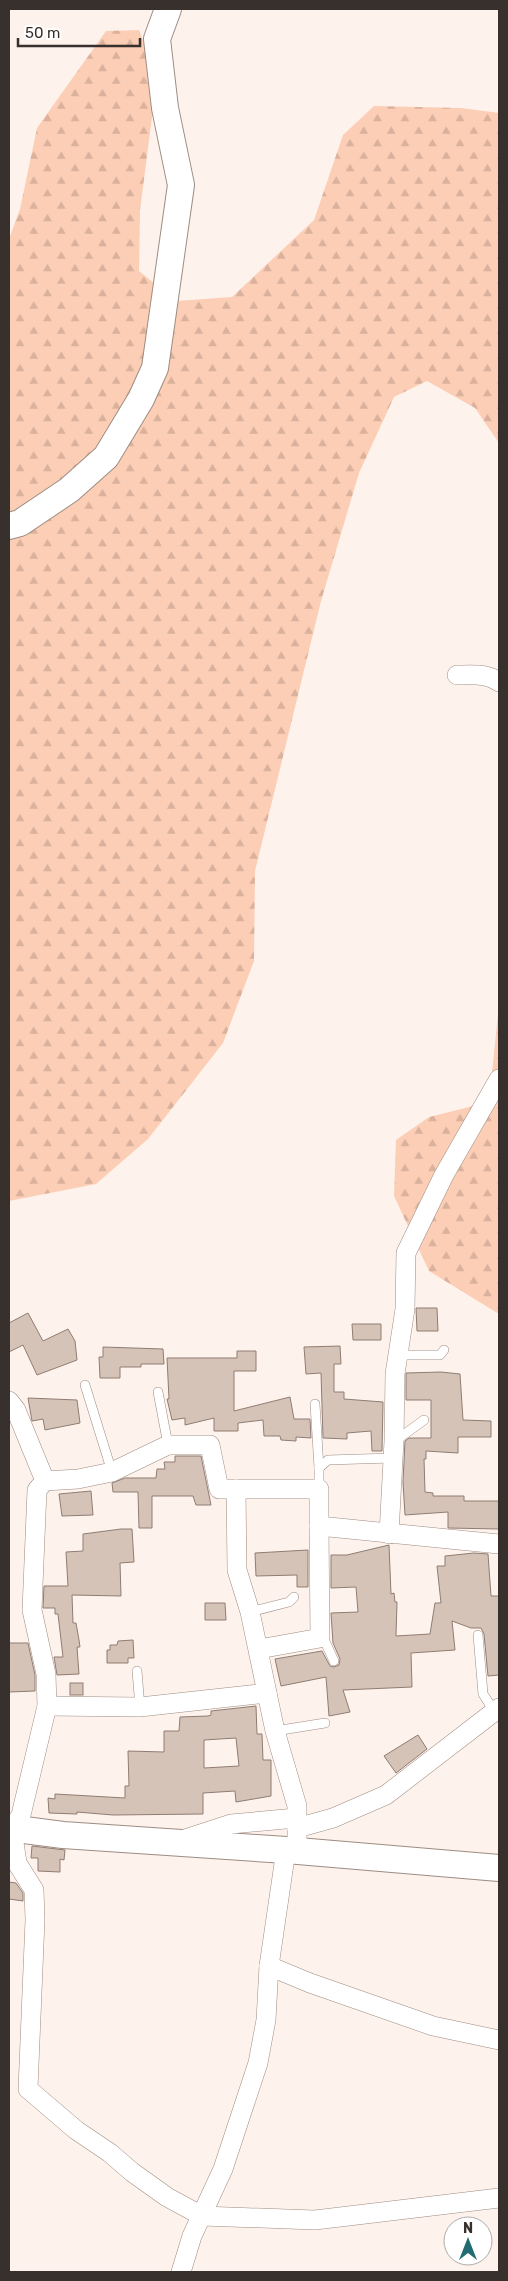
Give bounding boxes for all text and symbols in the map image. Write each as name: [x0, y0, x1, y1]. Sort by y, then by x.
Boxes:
scale bar: [18, 15, 140, 47]
text: 50 m: [25, 24, 60, 42]
north arrow: [443, 2216, 493, 2266]
text: N: [463, 2220, 473, 2237]

